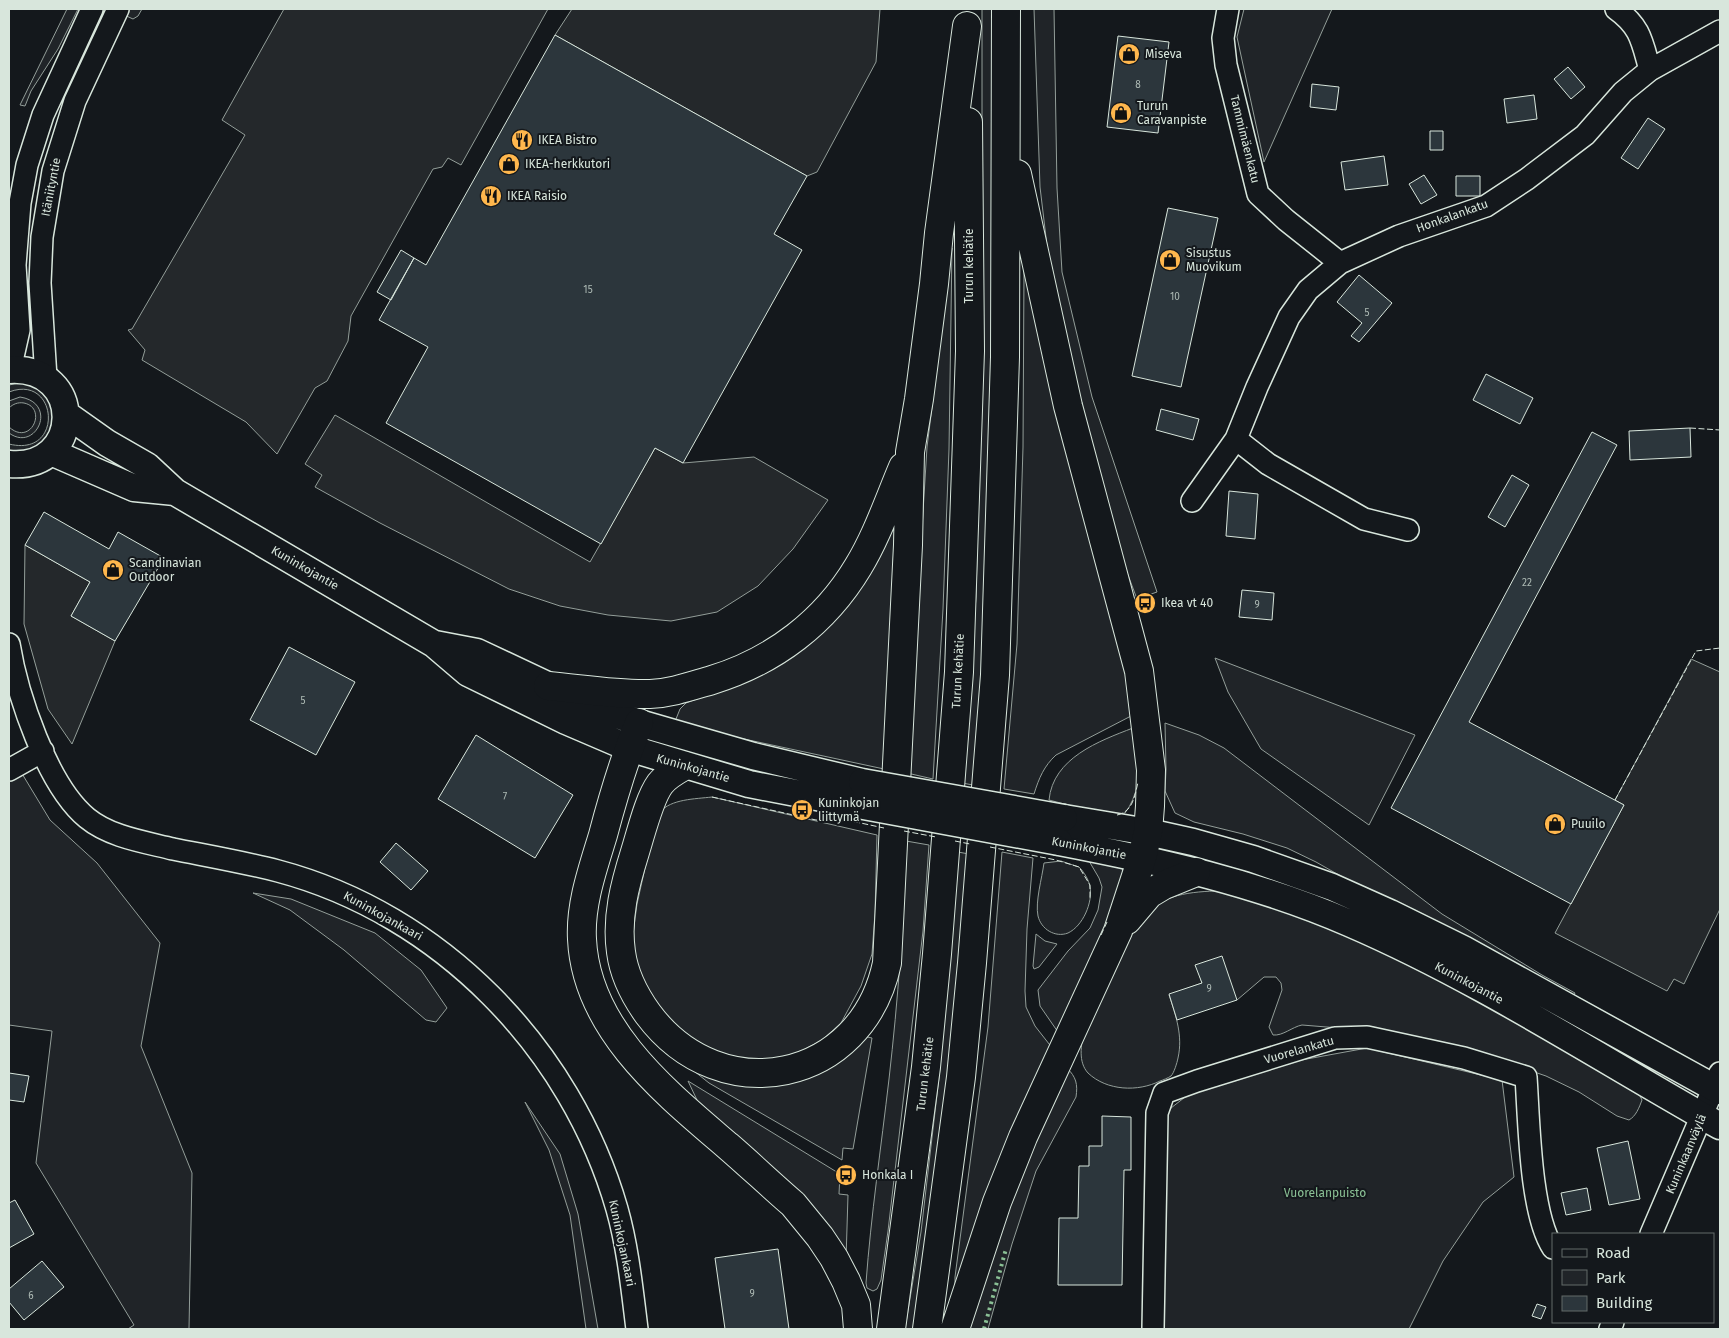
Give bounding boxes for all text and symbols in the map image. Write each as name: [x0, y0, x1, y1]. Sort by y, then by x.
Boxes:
shop icon: Miseva: [1117, 42, 1141, 66]
place label: Miseva: [1145, 47, 1182, 61]
house number: 8: [1135, 79, 1141, 91]
street label: Tammimäenkatu: [1227, 94, 1263, 184]
place label: Turun Caravanpiste: [1137, 99, 1207, 127]
shop icon: Turun Caravanpiste: [1109, 101, 1133, 125]
restaurant icon: IKEA Bistro: [510, 128, 534, 152]
place label: IKEA Bistro: [538, 133, 597, 147]
shop icon: IKEA-herkkutori: [497, 152, 521, 176]
street label: Itäniityntie: [38, 156, 64, 218]
place label: IKEA-herkkutori: [525, 157, 610, 171]
restaurant icon: IKEA Raisio: [479, 184, 503, 208]
place label: IKEA Raisio: [507, 189, 567, 203]
street label: Honkalankatu: [1414, 197, 1490, 235]
street label: Turun kehätie: [962, 229, 976, 303]
place label: Sisustus Muovikum: [1186, 246, 1242, 274]
shop icon: Sisustus Muovikum: [1158, 248, 1182, 272]
house number: 15: [583, 284, 593, 296]
house number: 10: [1170, 291, 1180, 303]
house number: 5: [1364, 307, 1370, 319]
street label: Kuninkojantie: [269, 543, 341, 593]
place label: Scandinavian Outdoor: [129, 556, 202, 584]
shop icon: Scandinavian Outdoor: [101, 558, 125, 582]
house number: 22: [1522, 577, 1532, 589]
bus stop icon: Ikea vt 40: [1133, 591, 1157, 615]
place label: Ikea vt 40: [1161, 596, 1214, 610]
house number: 9: [1254, 599, 1260, 611]
street label: Turun kehätie: [949, 633, 967, 709]
house number: 5: [300, 695, 306, 707]
street label: Kuninkojantie: [655, 751, 731, 785]
house number: 7: [503, 791, 508, 803]
place label: Kuninkojan liittymä: [818, 796, 879, 824]
bus stop icon: Kuninkojan liittymä: [790, 798, 814, 822]
shop icon: Puuilo: [1543, 812, 1567, 836]
place label: Puuilo: [1571, 817, 1605, 831]
street label: Kuninkojantie: [1051, 834, 1127, 862]
street label: Kuninkojankaari: [341, 888, 425, 944]
street label: Kuninkojantie: [1432, 959, 1506, 1007]
house number: 9: [1206, 983, 1212, 995]
street label: Vuorelankatu: [1262, 1033, 1336, 1067]
street label: Turun kehätie: [913, 1036, 937, 1112]
street label: Kuninkaanväylä: [1663, 1112, 1709, 1196]
bus stop icon: Honkala I: [834, 1163, 858, 1187]
place label: Honkala I: [862, 1168, 913, 1182]
park label: Vuorelanpuisto: [1284, 1186, 1366, 1200]
street label: Kuninkojankaari: [606, 1198, 638, 1288]
legend: [1552, 1233, 1714, 1323]
text: Road: [1596, 1244, 1631, 1262]
text: Park: [1596, 1269, 1626, 1287]
house number: 9: [749, 1288, 755, 1300]
house number: 6: [28, 1290, 34, 1302]
text: Building: [1596, 1294, 1652, 1312]

